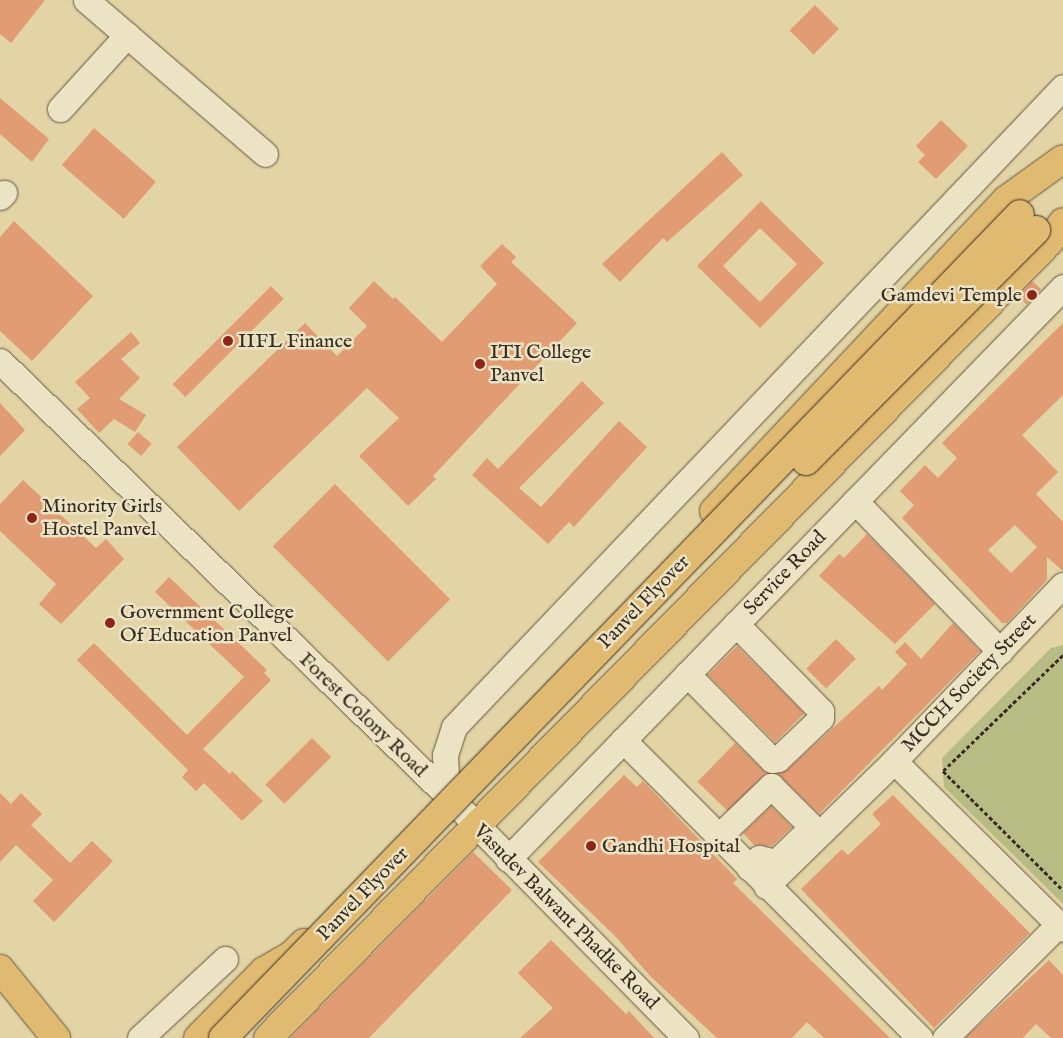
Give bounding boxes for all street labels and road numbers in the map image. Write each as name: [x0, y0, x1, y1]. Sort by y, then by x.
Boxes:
street label: Service Road: [739, 526, 831, 620]
street label: Panvel Flyover: [593, 550, 695, 654]
street label: MCCH Society Street: [897, 609, 1041, 757]
street label: Forest Colony Road: [294, 648, 432, 782]
street label: Vasudev Balwant Phadke Road: [468, 819, 664, 1015]
street label: Panvel Flyover: [312, 842, 414, 946]

